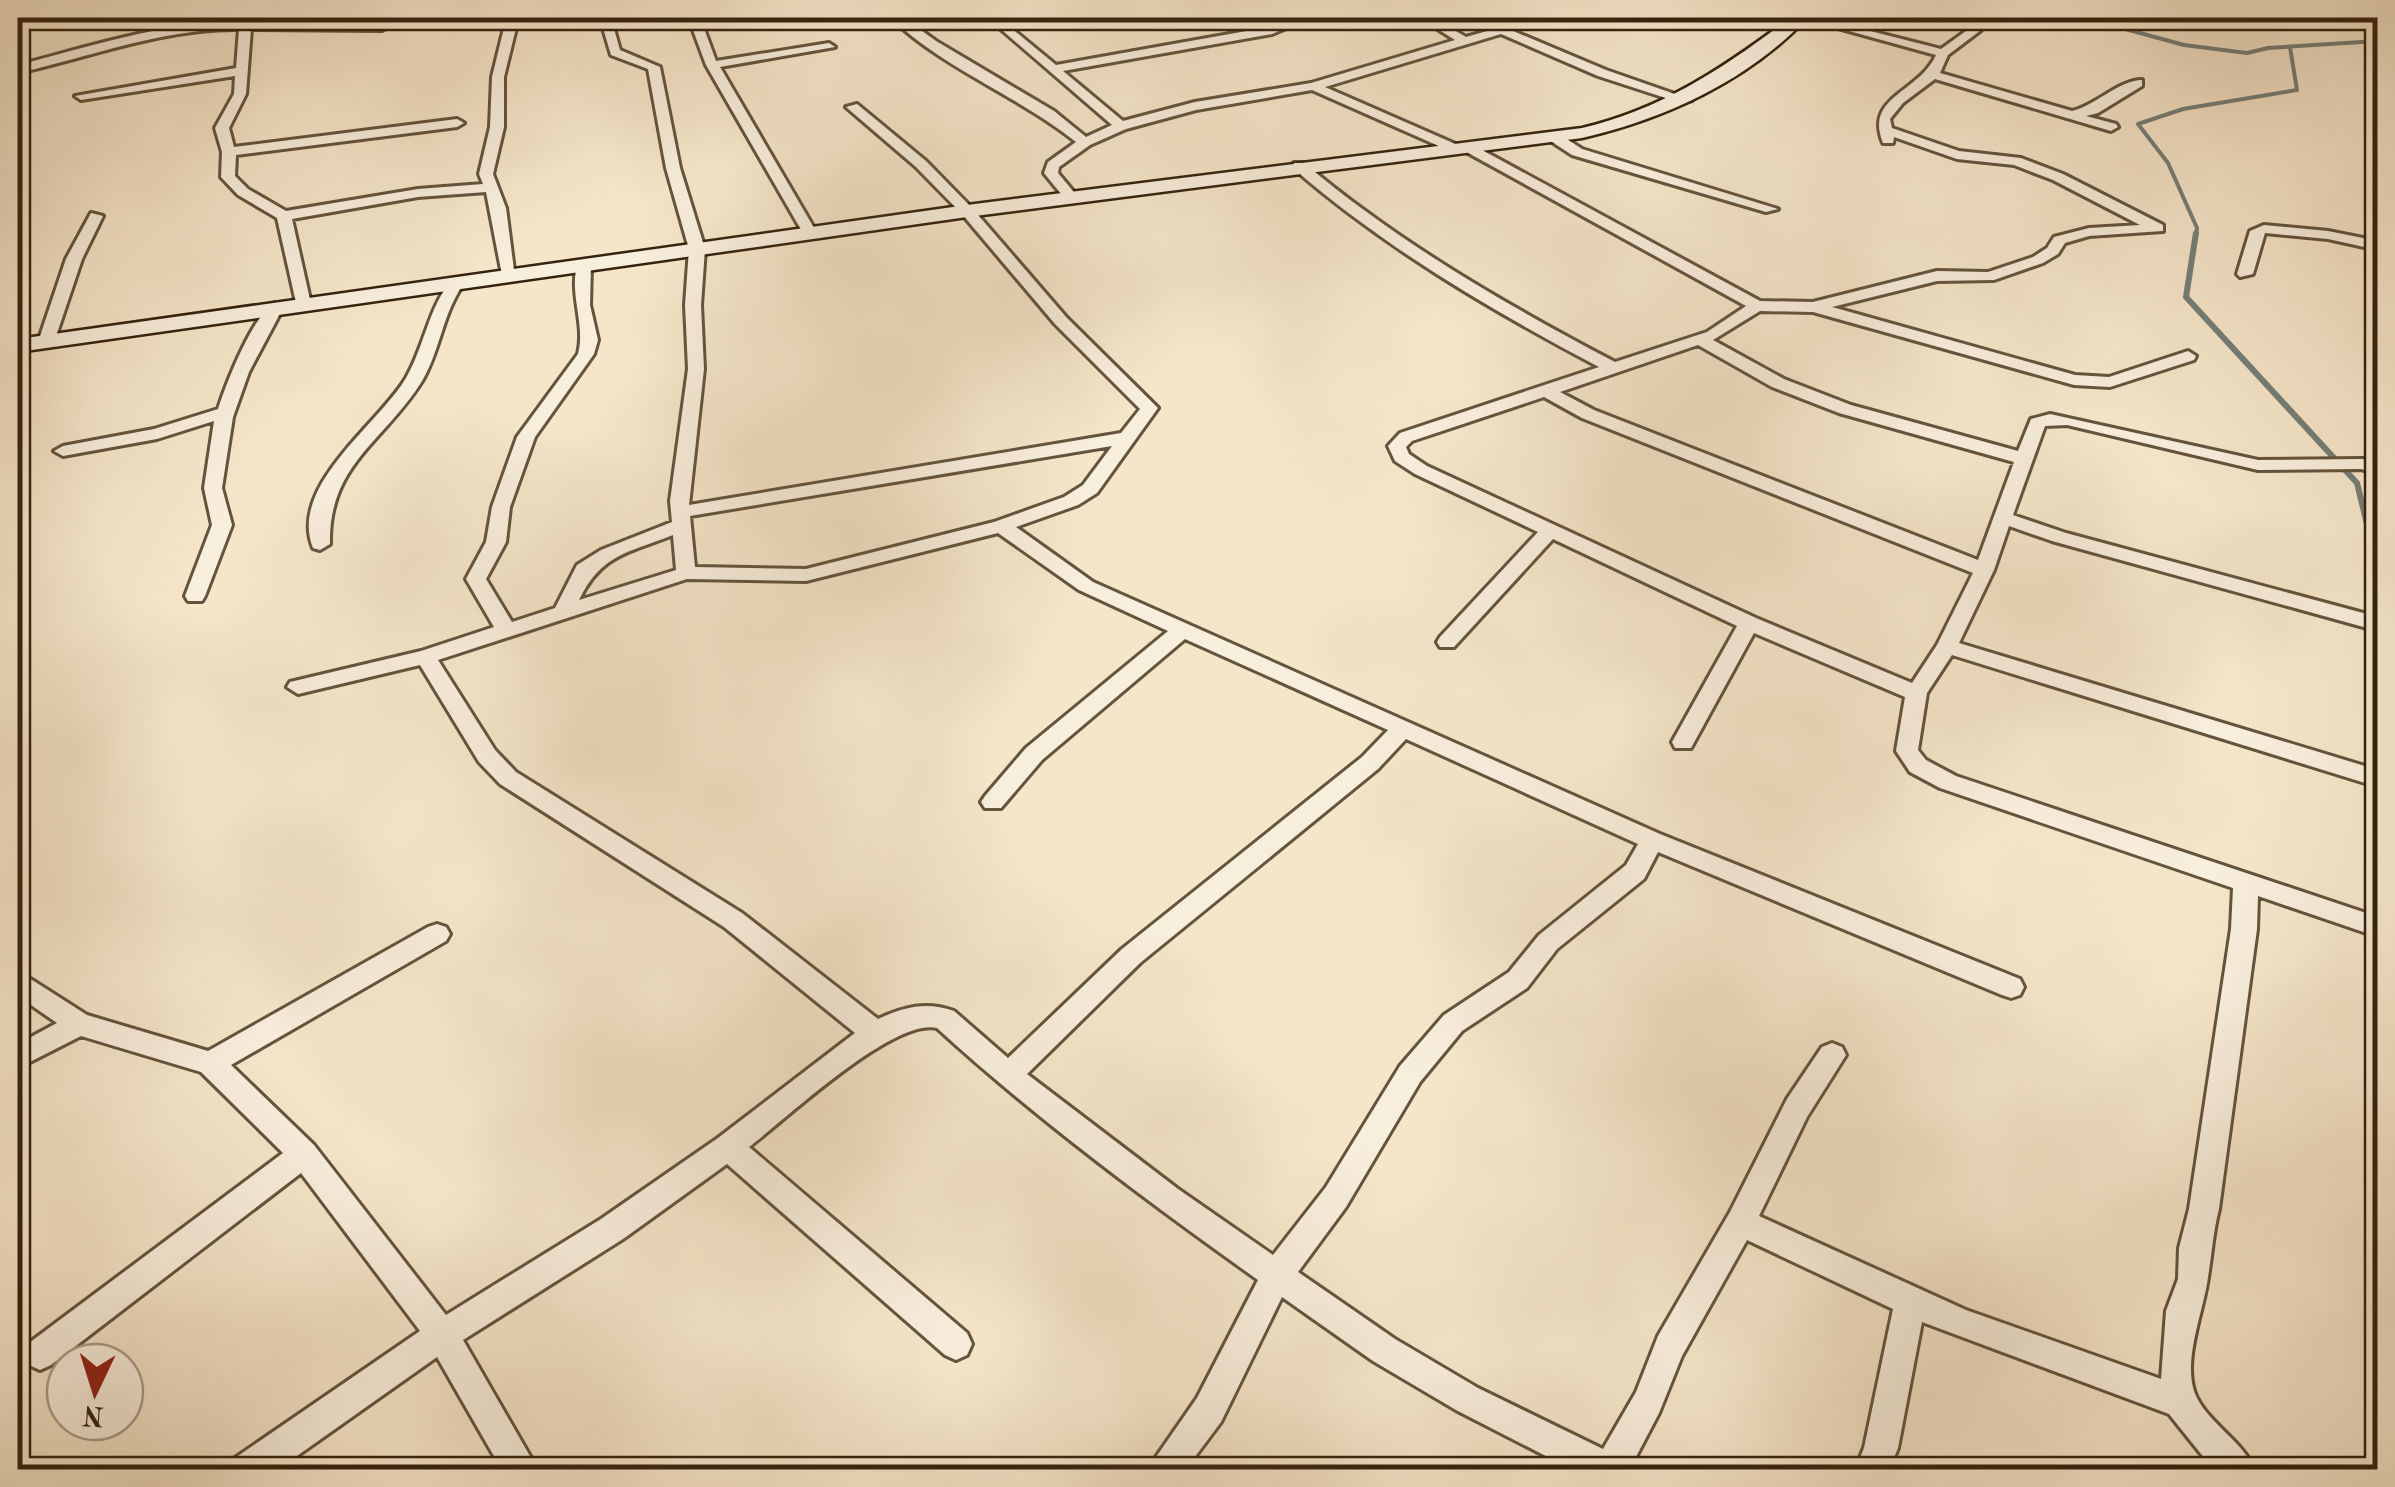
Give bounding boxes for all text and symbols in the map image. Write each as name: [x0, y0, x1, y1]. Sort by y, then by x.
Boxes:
north arrow: [45, 1342, 145, 1442]
text: N: [81, 1399, 105, 1429]

